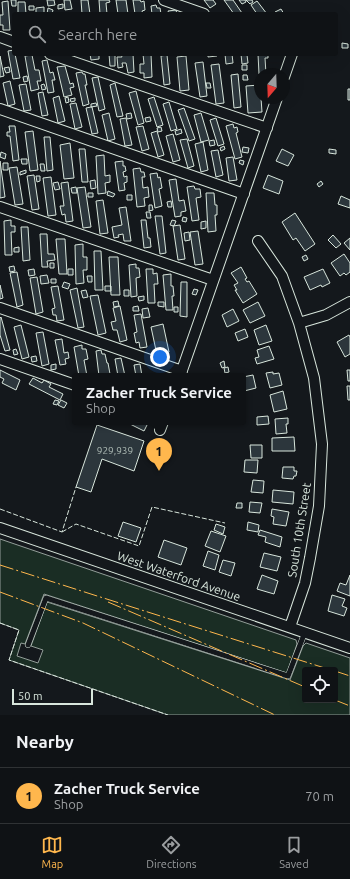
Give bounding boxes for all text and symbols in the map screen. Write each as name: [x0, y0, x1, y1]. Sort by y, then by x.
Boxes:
search box: [12, 12, 338, 56]
icon: search: [26, 23, 48, 45]
text: Search here: [58, 26, 137, 43]
north arrow: [254, 68, 290, 104]
your location: [150, 347, 170, 367]
popup: [72, 373, 246, 425]
text: Zacher Truck Service: [86, 384, 232, 401]
text: Shop: [86, 401, 116, 415]
pin: 1: [146, 438, 172, 471]
house number: 929,939: [97, 445, 133, 456]
street label: South 10th Street: [285, 481, 313, 578]
street label: West Waterford Avenue: [116, 549, 242, 603]
map controls: [302, 667, 338, 703]
button: locate: [302, 667, 338, 703]
scale bar: [12, 687, 93, 706]
text: 50 m: [18, 690, 42, 702]
text: Nearby: [16, 732, 74, 751]
text: Zacher Truck Service: [54, 780, 200, 797]
text: 1: [25, 789, 33, 803]
text: 70 m: [305, 789, 334, 803]
text: Shop: [54, 797, 83, 811]
tab: Map: [41, 834, 63, 870]
tab: Directions: [146, 834, 197, 870]
tab: Saved: [279, 834, 309, 870]

